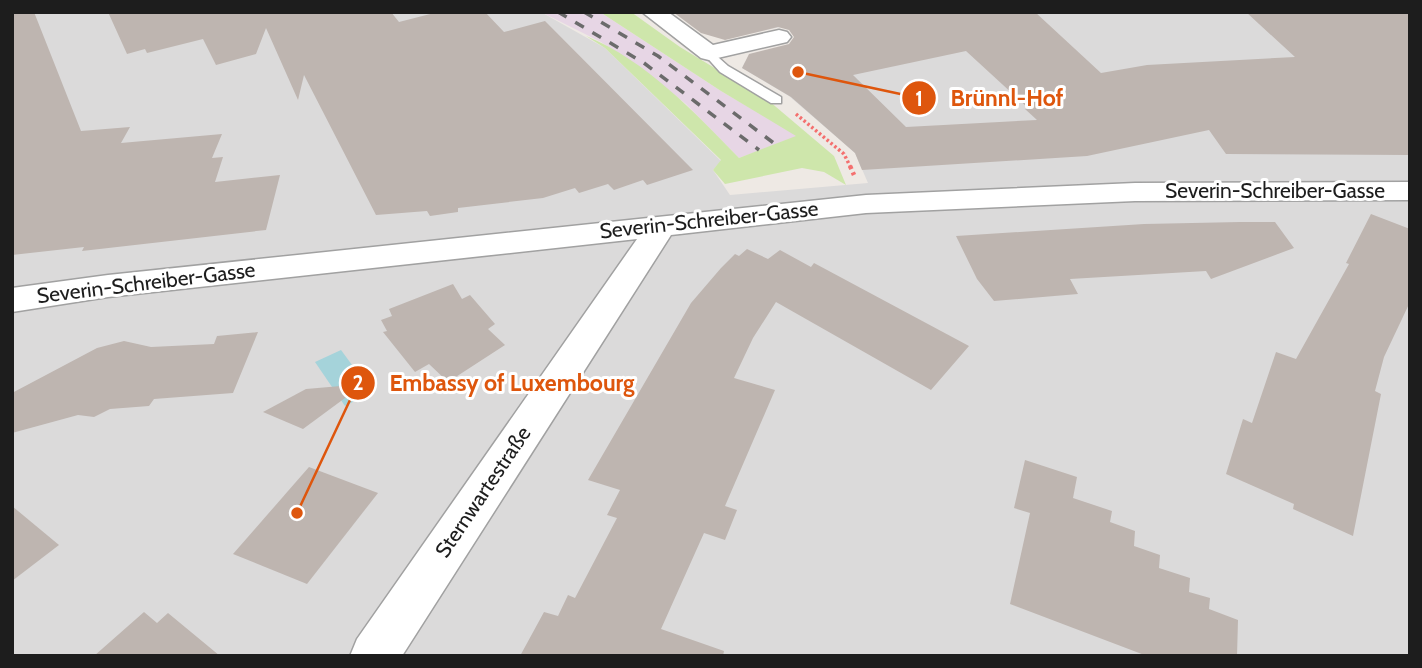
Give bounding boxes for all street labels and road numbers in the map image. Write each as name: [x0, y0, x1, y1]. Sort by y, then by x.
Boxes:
street label: Severin-Schreiber-Gasse: [1165, 178, 1385, 203]
street label: Severin-Schreiber-Gasse: [598, 196, 820, 243]
street label: Severin-Schreiber-Gasse: [35, 257, 257, 308]
street label: Sternwartestraße: [430, 421, 536, 562]

